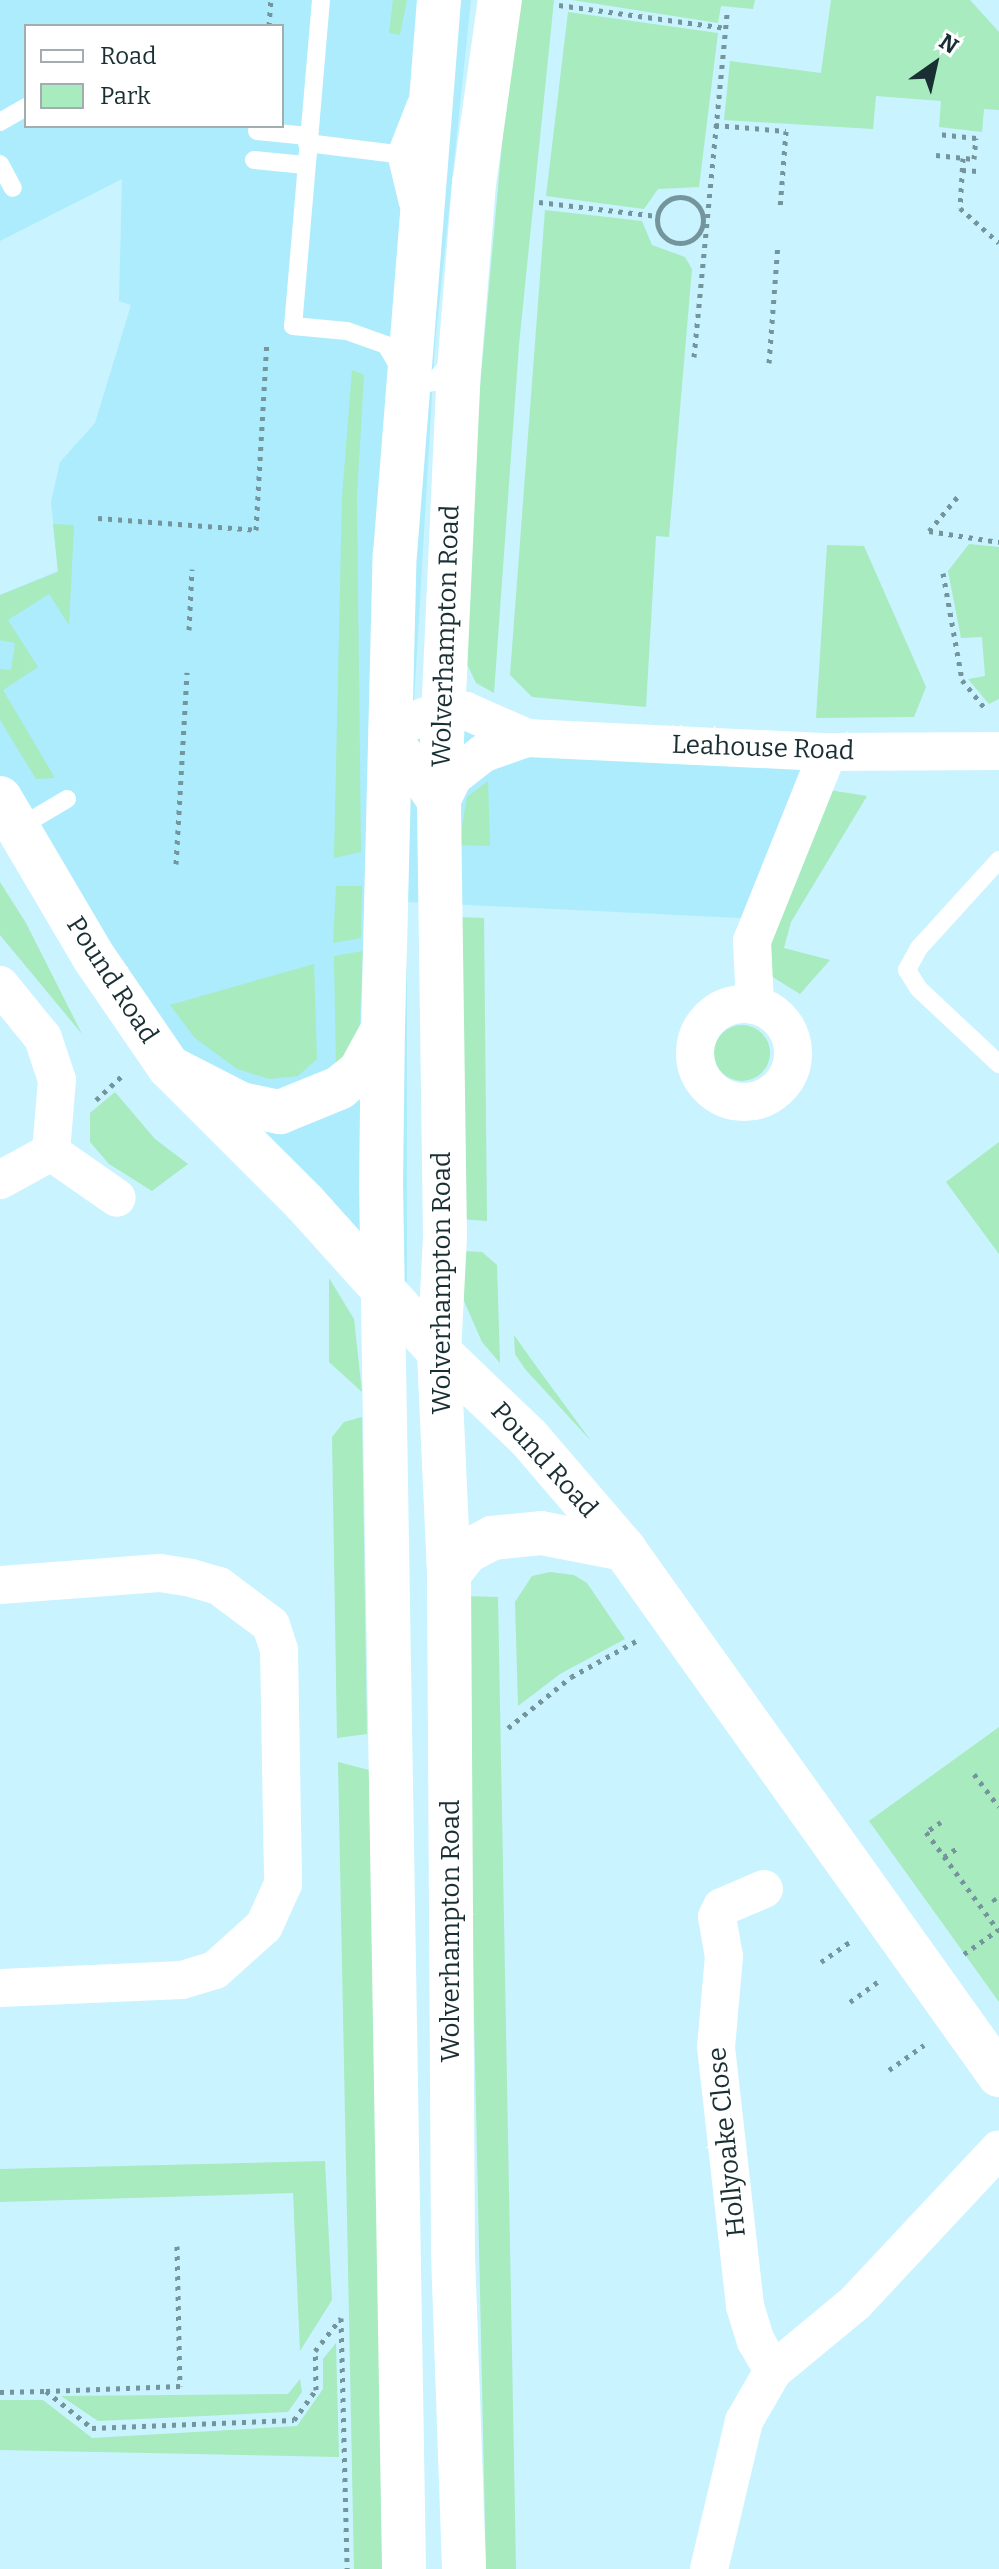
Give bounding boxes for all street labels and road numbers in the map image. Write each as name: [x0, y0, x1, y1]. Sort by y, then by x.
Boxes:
street label: Wolverhampton Road: [426, 504, 466, 768]
street label: Leahouse Road: [671, 729, 855, 767]
street label: Pound Road: [60, 911, 164, 1049]
street label: Wolverhampton Road: [426, 1152, 458, 1414]
street label: Pound Road: [484, 1396, 604, 1524]
street label: Wolverhampton Road: [435, 1800, 467, 2062]
street label: Hollyoake Close: [702, 2046, 752, 2238]

